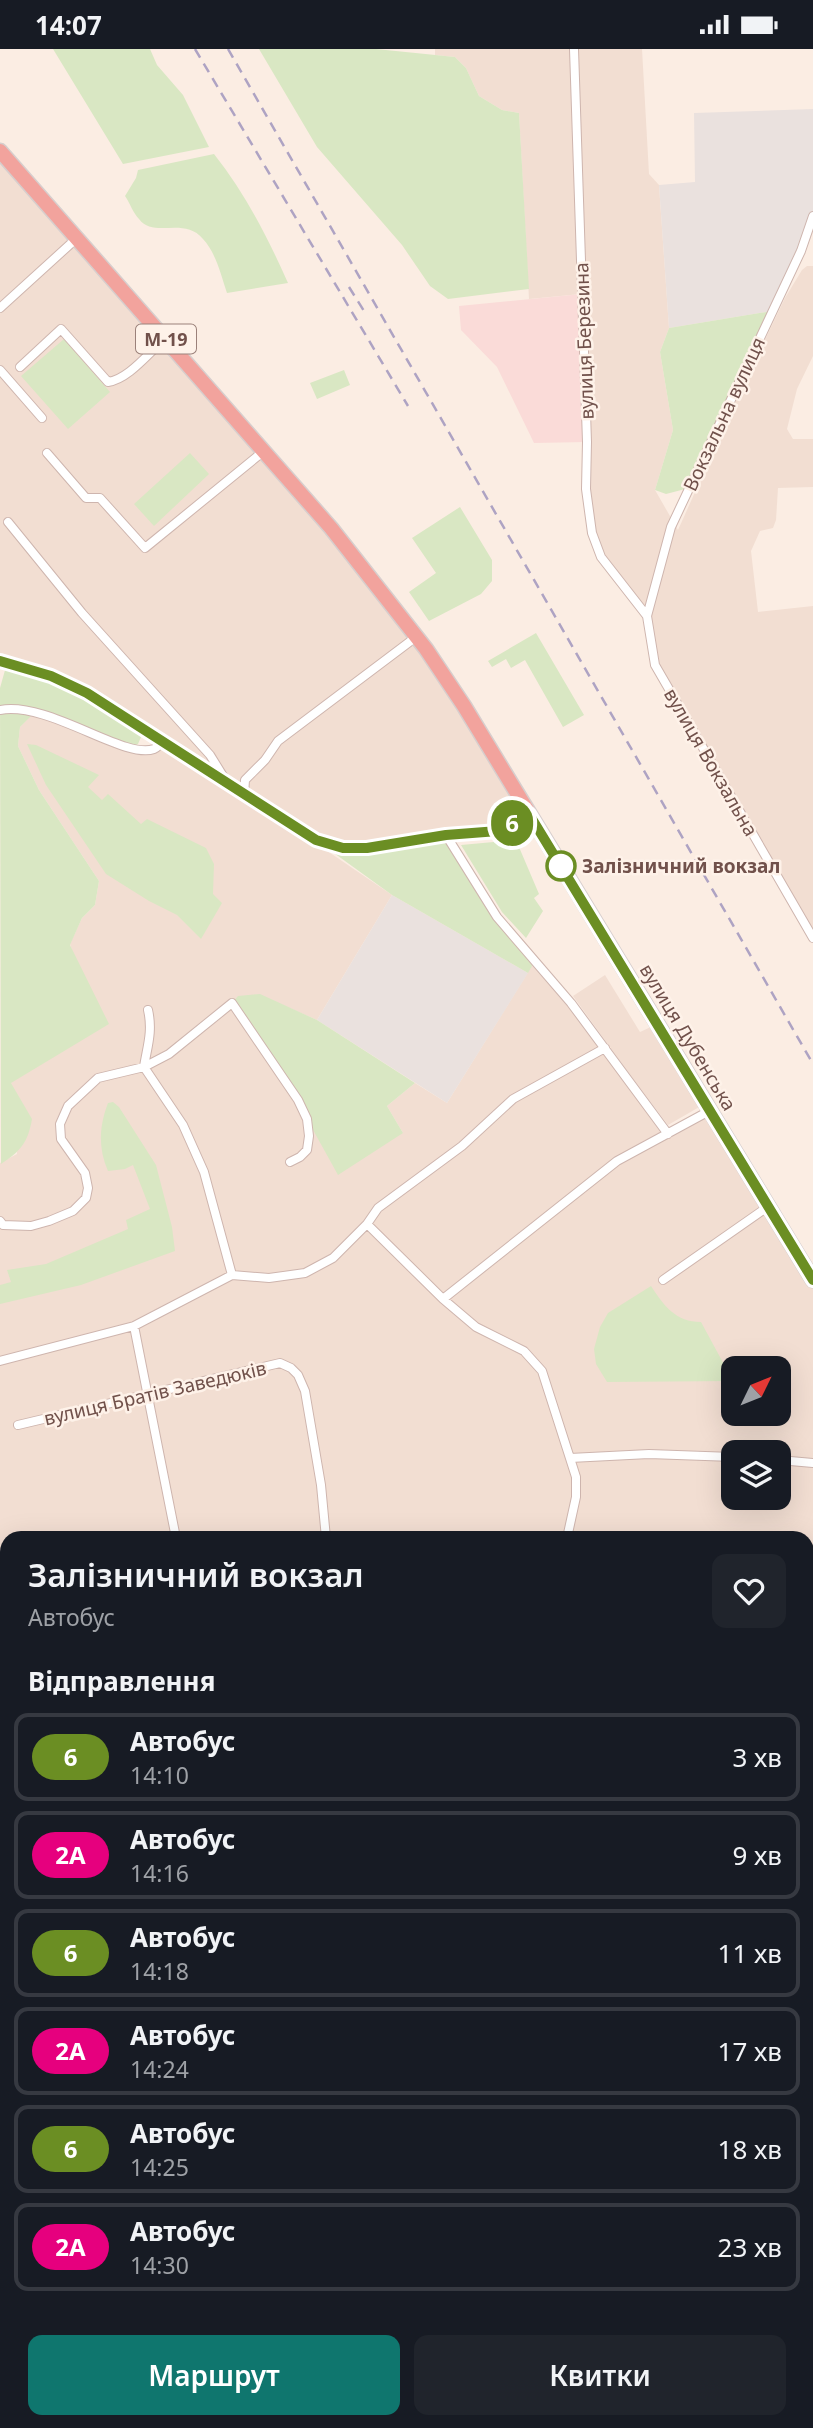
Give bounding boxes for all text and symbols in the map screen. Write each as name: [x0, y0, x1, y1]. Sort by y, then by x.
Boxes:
text: 14:07: [35, 7, 102, 43]
street label: вулиця Березина: [568, 262, 600, 420]
road number: М-19: [136, 325, 196, 353]
street label: Вокзальна вулиця: [677, 333, 771, 495]
street label: вулиця Вокзальна: [658, 683, 764, 841]
line badge: 6: [489, 800, 535, 846]
text: 6: [505, 806, 519, 839]
marker: Залізничний вокзал: [546, 851, 576, 881]
place label: Залізничний вокзал: [582, 853, 780, 879]
street label: вулиця Дубенська: [634, 959, 742, 1115]
street label: вулиця Братів Заведюків: [41, 1355, 269, 1431]
north arrow: [721, 1356, 791, 1426]
map controls: [721, 1356, 791, 1510]
button: layers: [721, 1440, 791, 1510]
text: Залізничний вокзал: [28, 1552, 363, 1597]
button: heart: [712, 1554, 786, 1628]
text: Автобус: [28, 1601, 115, 1633]
text: Відправлення: [28, 1663, 215, 1699]
text: Автобус: [130, 1723, 235, 1759]
text: 3 хв: [732, 1739, 782, 1775]
text: 6: [64, 1740, 77, 1773]
text: 14:10: [130, 1759, 189, 1791]
text: Автобус: [130, 1821, 235, 1857]
text: 9 хв: [732, 1837, 782, 1873]
text: 2A: [55, 1838, 86, 1871]
text: 14:16: [130, 1857, 189, 1889]
text: Автобус: [130, 1919, 235, 1955]
text: 11 хв: [718, 1935, 782, 1971]
text: 6: [64, 1936, 77, 1969]
text: 14:18: [130, 1955, 189, 1987]
text: Автобус: [130, 2017, 235, 2053]
text: 17 хв: [718, 2033, 782, 2069]
text: 2A: [55, 2034, 86, 2067]
text: 14:24: [130, 2053, 189, 2085]
text: Автобус: [130, 2115, 235, 2151]
text: 18 хв: [718, 2131, 782, 2167]
text: 6: [64, 2132, 77, 2165]
text: 14:25: [130, 2151, 189, 2183]
text: Автобус: [130, 2213, 235, 2249]
text: 23 хв: [718, 2229, 782, 2265]
text: 2A: [55, 2230, 86, 2263]
text: 14:30: [130, 2249, 189, 2281]
button: Маршрут: [28, 2335, 400, 2415]
button: Квитки: [414, 2335, 786, 2415]

